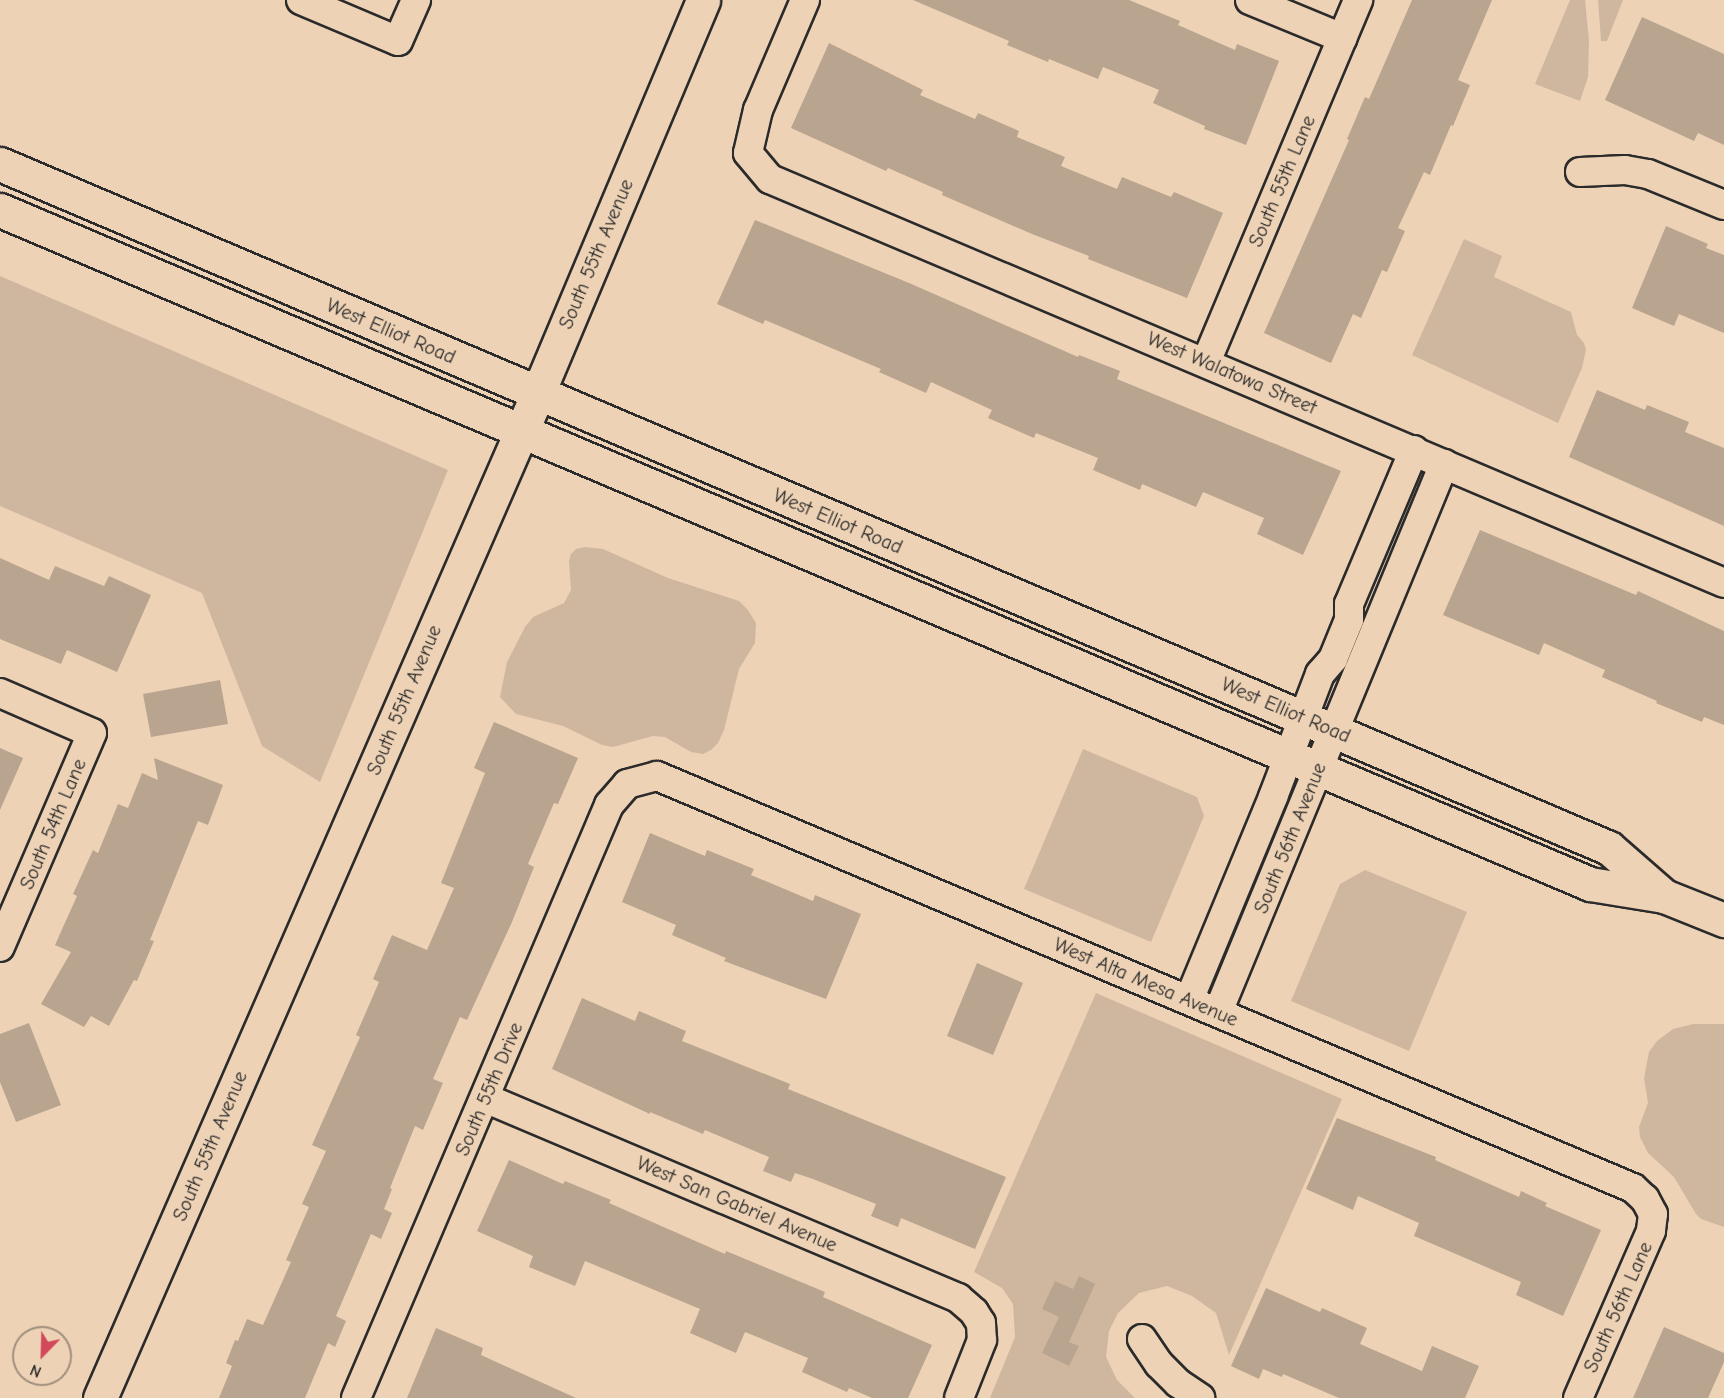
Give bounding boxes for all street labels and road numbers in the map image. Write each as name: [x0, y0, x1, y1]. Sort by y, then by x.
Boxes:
street label: South 55th Lane: [1243, 111, 1321, 251]
street label: South 55th Avenue: [554, 175, 638, 333]
street label: West Elliot Road: [323, 293, 459, 369]
street label: West Walatowa Street: [1144, 326, 1320, 420]
street label: West Elliot Road: [770, 483, 906, 559]
street label: South 55th Avenue: [362, 621, 446, 779]
street label: West Elliot Road: [1218, 672, 1354, 748]
street label: South 54th Lane: [15, 755, 91, 893]
street label: South 56th Avenue: [1249, 759, 1331, 917]
street label: West Alta Mesa Avenue: [1050, 932, 1242, 1032]
street label: South 55th Drive: [450, 1019, 528, 1159]
street label: South 55th Avenue: [168, 1067, 252, 1225]
street label: West San Gabriel Avenue: [633, 1151, 841, 1257]
street label: South 56th Lane: [1578, 1238, 1658, 1376]

